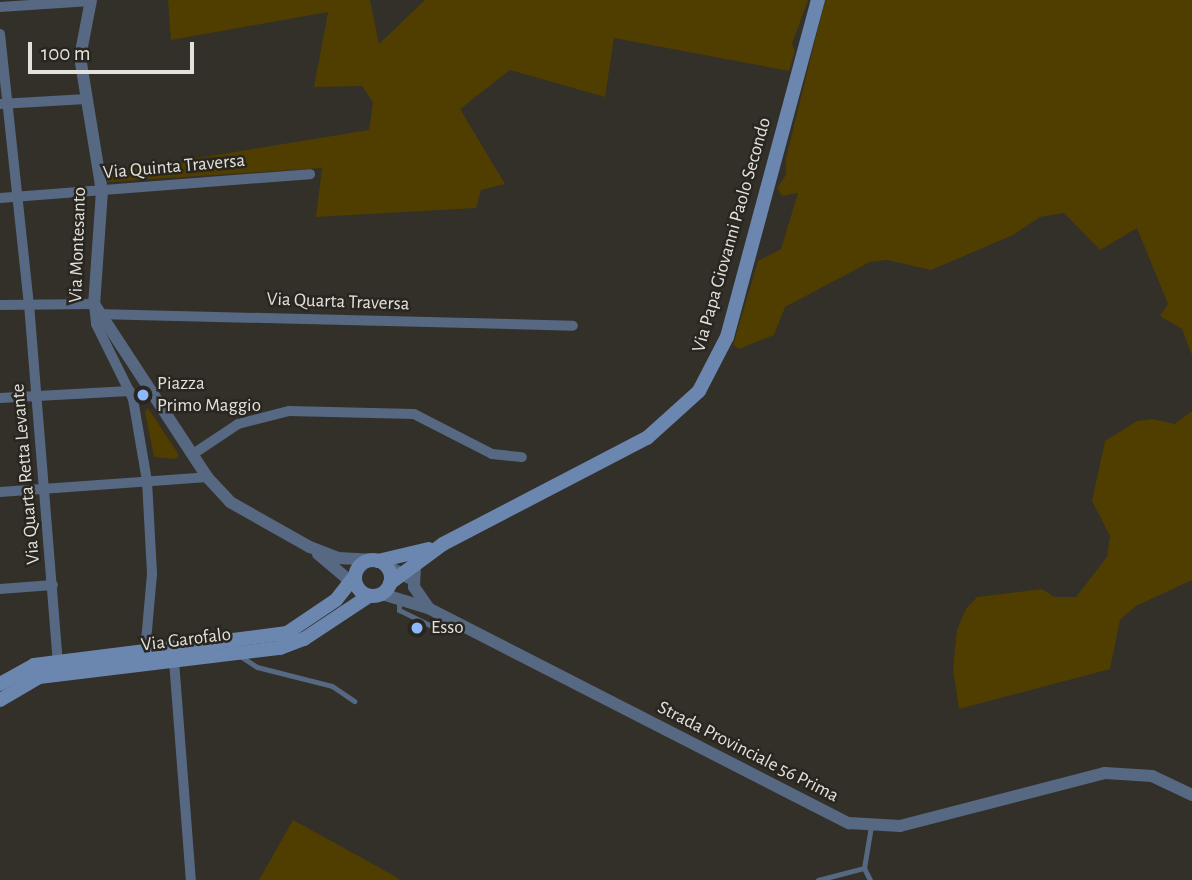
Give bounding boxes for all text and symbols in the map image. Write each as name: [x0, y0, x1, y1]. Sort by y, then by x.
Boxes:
scale bar: [32, 28, 198, 72]
text: 100 m: [41, 43, 91, 64]
street label: Via Papa Giovanni Paolo Secondo: [688, 115, 776, 355]
street label: Via Quinta Traversa: [102, 149, 246, 185]
street label: Via Montesanto: [65, 187, 91, 303]
street label: Via Quarta Traversa: [266, 288, 410, 316]
place label: Piazza Primo Maggio: [157, 373, 261, 417]
street label: Via Quarta Retta Levante: [7, 383, 45, 565]
marker: Piazza Primo Maggio: [135, 387, 151, 403]
place label: Esso: [431, 617, 464, 639]
marker: Esso: [409, 620, 425, 636]
street label: Via Garofalo: [140, 623, 232, 657]
street label: Strada Provinciale 56 Prima: [654, 696, 842, 808]

